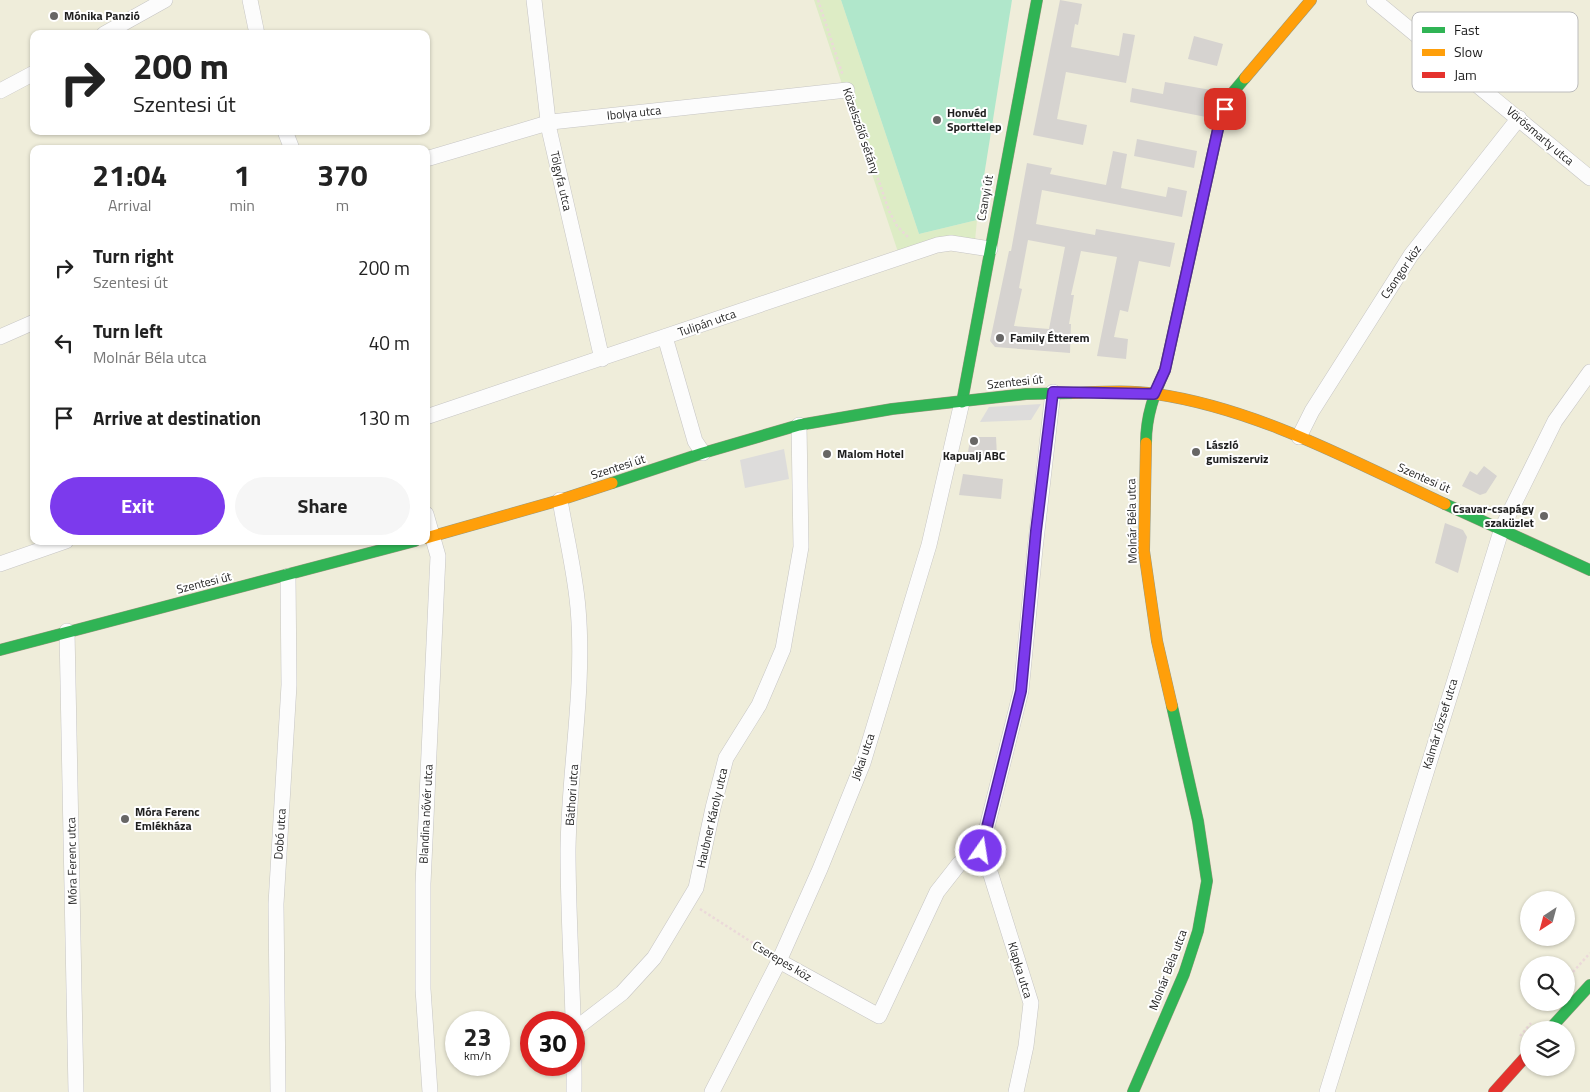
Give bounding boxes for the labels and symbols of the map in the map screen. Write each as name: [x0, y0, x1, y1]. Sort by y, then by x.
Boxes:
place label: Mónika Panzió: [64, 6, 140, 25]
marker: Mónika Panzió: [48, 10, 60, 22]
legend: [1412, 12, 1578, 92]
text: Fast: [1454, 19, 1479, 40]
text: Slow: [1454, 41, 1483, 62]
text: Jam: [1454, 64, 1477, 85]
street label: Közelszőlő sétány: [838, 85, 885, 177]
pin: [1204, 88, 1246, 130]
street label: Ibolya utca: [606, 100, 662, 125]
street label: Vörösmarty utca: [1502, 101, 1578, 170]
place label: Honvéd Sporttelep: [947, 103, 1002, 136]
marker: Honvéd Sporttelep: [931, 114, 943, 126]
street label: Tölgyfa utca: [545, 149, 578, 213]
street label: Csanyi út: [971, 173, 998, 222]
street label: Csongor köz: [1376, 241, 1426, 303]
street label: Tulipán utca: [675, 304, 738, 341]
place label: Family Étterem: [1010, 328, 1090, 347]
marker: Family Étterem: [994, 332, 1006, 344]
street label: Szentesi út: [986, 369, 1045, 394]
marker: Kapualj ABC: [968, 435, 980, 447]
place label: László gumiszerviz: [1206, 435, 1268, 468]
place label: Malom Hotel: [837, 444, 904, 463]
place label: Kapualj ABC: [943, 446, 1006, 465]
marker: László gumiszerviz: [1190, 446, 1202, 458]
marker: Malom Hotel: [821, 448, 833, 460]
street label: Szentesi út: [588, 449, 648, 484]
street label: Szentesi út: [1395, 457, 1454, 498]
street label: Molnár Béla utca: [1121, 478, 1142, 564]
place label: Csavar-csapágy szaküzlet: [1452, 499, 1535, 532]
marker: Csavar-csapágy szaküzlet: [1538, 510, 1550, 522]
street label: Szentesi út: [174, 566, 234, 599]
street label: Kalmár József utca: [1417, 676, 1462, 771]
street label: Jókai utca: [846, 731, 879, 783]
street label: Blandina nővér utca: [413, 764, 438, 864]
street label: Báthori utca: [560, 764, 583, 826]
street label: Haubner Károly utca: [691, 766, 732, 870]
place label: Móra Ferenc Emlékháza: [135, 802, 200, 835]
street label: Dobó utca: [268, 808, 291, 860]
marker: Móra Ferenc Emlékháza: [119, 813, 131, 825]
street label: Móra Ferenc utca: [61, 817, 82, 905]
position arrow: [954, 824, 1006, 876]
north arrow: [1520, 891, 1575, 946]
street label: Molnár Béla utca: [1143, 927, 1192, 1013]
street label: Cserepes köz: [749, 935, 816, 986]
street label: Klapka utca: [1003, 939, 1038, 1000]
speed limit sign: 30: [520, 1011, 585, 1076]

